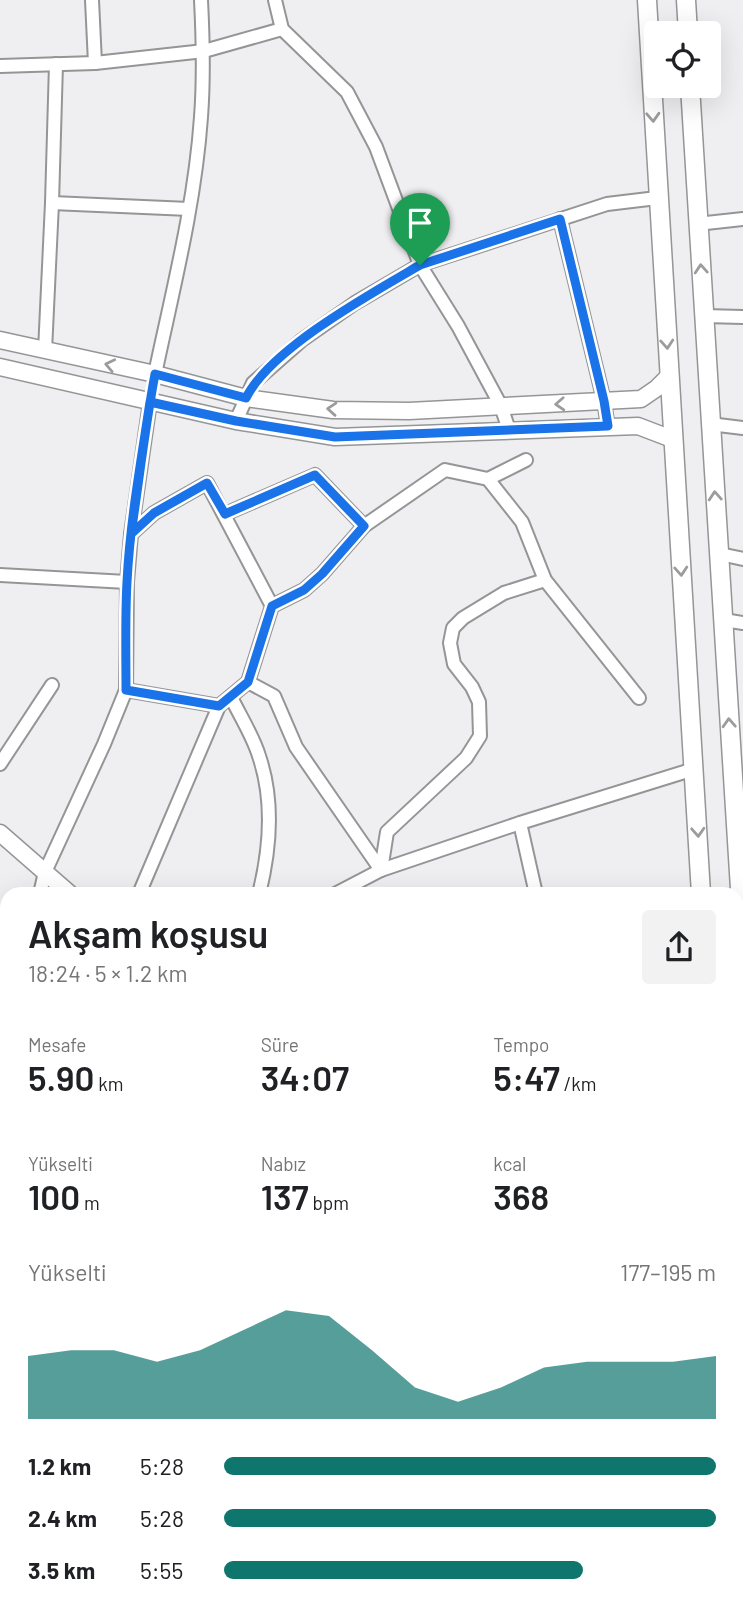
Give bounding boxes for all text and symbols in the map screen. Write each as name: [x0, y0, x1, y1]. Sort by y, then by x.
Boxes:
map controls: [644, 21, 721, 98]
button: locate: [644, 21, 721, 98]
one-way arrow: [646, 112, 661, 123]
pin: [390, 193, 450, 265]
icon: arrive: [401, 204, 439, 242]
one-way arrow: [694, 263, 709, 274]
one-way arrow: [659, 339, 674, 350]
one-way arrow: [104, 358, 116, 373]
one-way arrow: [554, 396, 565, 411]
one-way arrow: [327, 402, 338, 417]
one-way arrow: [708, 490, 723, 501]
one-way arrow: [673, 566, 688, 577]
one-way arrow: [722, 717, 737, 728]
one-way arrow: [690, 827, 705, 838]
text: Akşam koşusu: [28, 910, 268, 956]
button: share: [642, 910, 716, 984]
text: 18:24 · 5 × 1.2 km: [28, 959, 188, 987]
text: Mesafe: [28, 1033, 86, 1056]
text: Süre: [261, 1033, 299, 1056]
text: Tempo: [493, 1033, 549, 1056]
text: 5.90: [28, 1056, 94, 1098]
text: 34:07: [261, 1056, 349, 1098]
text: 5:47: [493, 1056, 560, 1098]
text: km: [94, 1072, 123, 1095]
text: /km: [560, 1072, 597, 1095]
text: Yükselti: [28, 1152, 93, 1175]
text: Nabız: [261, 1152, 306, 1175]
text: kcal: [493, 1152, 526, 1175]
text: 100: [28, 1175, 80, 1217]
text: 137: [261, 1175, 309, 1217]
text: 368: [493, 1175, 549, 1217]
text: m: [80, 1191, 100, 1214]
text: bpm: [309, 1191, 349, 1214]
text: Yükselti: [28, 1258, 106, 1286]
text: 177–195 m: [620, 1258, 716, 1286]
text: 1.2 km: [28, 1452, 91, 1480]
text: 5:28: [140, 1452, 184, 1480]
text: 2.4 km: [28, 1504, 97, 1532]
text: 5:28: [140, 1504, 184, 1532]
text: 3.5 km: [28, 1556, 95, 1584]
text: 5:55: [140, 1556, 183, 1584]

